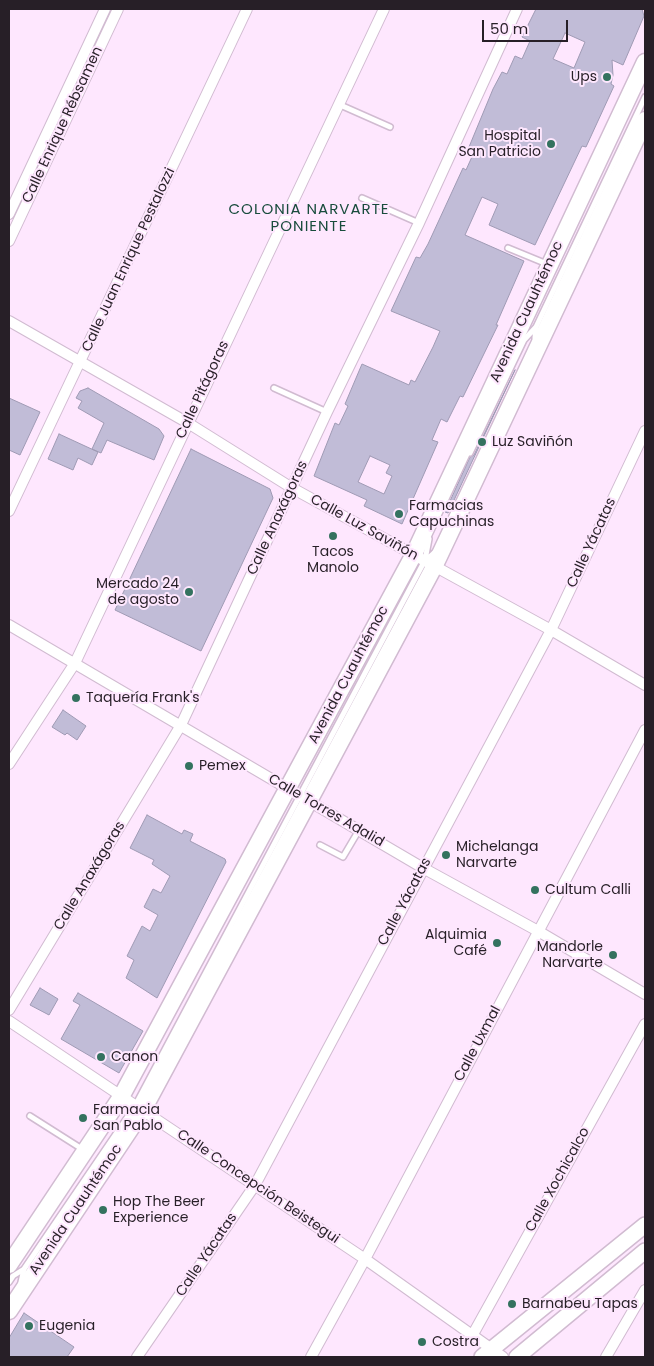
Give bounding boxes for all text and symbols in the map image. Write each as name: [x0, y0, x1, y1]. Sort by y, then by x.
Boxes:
scale bar: [484, 10, 570, 42]
text: 50 m: [490, 18, 528, 39]
street label: Calle Enrique Rébsamen: [19, 44, 107, 206]
place label: Ups: [571, 69, 597, 85]
marker: Ups: [601, 71, 613, 83]
place label: Hospital San Patricio: [458, 128, 541, 160]
marker: Hospital San Patricio: [545, 138, 557, 150]
street label: Calle Juan Enrique Pestalozzi: [79, 165, 179, 355]
district label: COLONIA NARVARTE PONIENTE: [227, 201, 391, 236]
street label: Avenida Cuauhtémoc: [487, 239, 567, 385]
street label: Calle Pitágoras: [173, 338, 233, 442]
place label: Luz Saviñón: [492, 434, 573, 450]
marker: Luz Saviñón: [476, 436, 488, 448]
street label: Calle Anaxágoras: [244, 458, 312, 578]
street label: Calle Luz Saviñón: [307, 491, 421, 565]
street label: Calle Yácatas: [564, 495, 620, 591]
place label: Farmacias Capuchinas: [409, 498, 494, 530]
marker: Farmacias Capuchinas: [393, 508, 405, 520]
marker: Tacos Manolo: [327, 530, 339, 542]
place label: Tacos Manolo: [307, 544, 359, 576]
place label: Mercado 24 de agosto: [96, 576, 179, 608]
marker: Mercado 24 de agosto: [183, 586, 195, 598]
street label: Avenida Cuauhtémoc: [305, 603, 393, 747]
place label: Taquería Frank's: [86, 690, 199, 706]
marker: Taquería Frank's: [70, 692, 82, 704]
place label: Pemex: [199, 758, 246, 774]
marker: Pemex: [183, 760, 195, 772]
street label: Calle Torres Adalid: [265, 771, 387, 851]
street label: Calle Anaxágoras: [51, 819, 129, 933]
place label: Michelanga Narvarte: [456, 839, 538, 872]
marker: Michelanga Narvarte: [440, 849, 452, 861]
street label: Calle Yácatas: [375, 855, 435, 949]
place label: Cultum Calli: [545, 882, 631, 898]
marker: Cultum Calli: [529, 884, 541, 896]
place label: Alquimia Café: [425, 927, 487, 960]
marker: Alquimia Café: [491, 937, 503, 949]
place label: Mandorle Narvarte: [537, 939, 603, 972]
marker: Mandorle Narvarte: [607, 949, 619, 961]
street label: Calle Uxmal: [451, 1003, 505, 1085]
place label: Canon: [111, 1049, 158, 1065]
marker: Canon: [95, 1051, 107, 1063]
place label: Farmacia San Pablo: [93, 1102, 163, 1134]
marker: Farmacia San Pablo: [77, 1112, 89, 1124]
street label: Calle Xochicalco: [522, 1125, 594, 1235]
street label: Calle Concepción Beistegui: [174, 1126, 342, 1248]
street label: Avenida Cuauhtémoc: [26, 1142, 126, 1278]
place label: Hop The Beer Experience: [113, 1194, 205, 1226]
marker: Hop The Beer Experience: [97, 1204, 109, 1216]
street label: Calle Yácatas: [173, 1210, 241, 1300]
place label: Barnabeu Tapas: [522, 1296, 638, 1312]
marker: Barnabeu Tapas: [506, 1298, 518, 1310]
place label: Eugenia: [39, 1318, 95, 1334]
marker: Eugenia: [23, 1320, 35, 1332]
place label: Costra: [432, 1334, 479, 1350]
marker: Costra: [416, 1336, 428, 1348]

